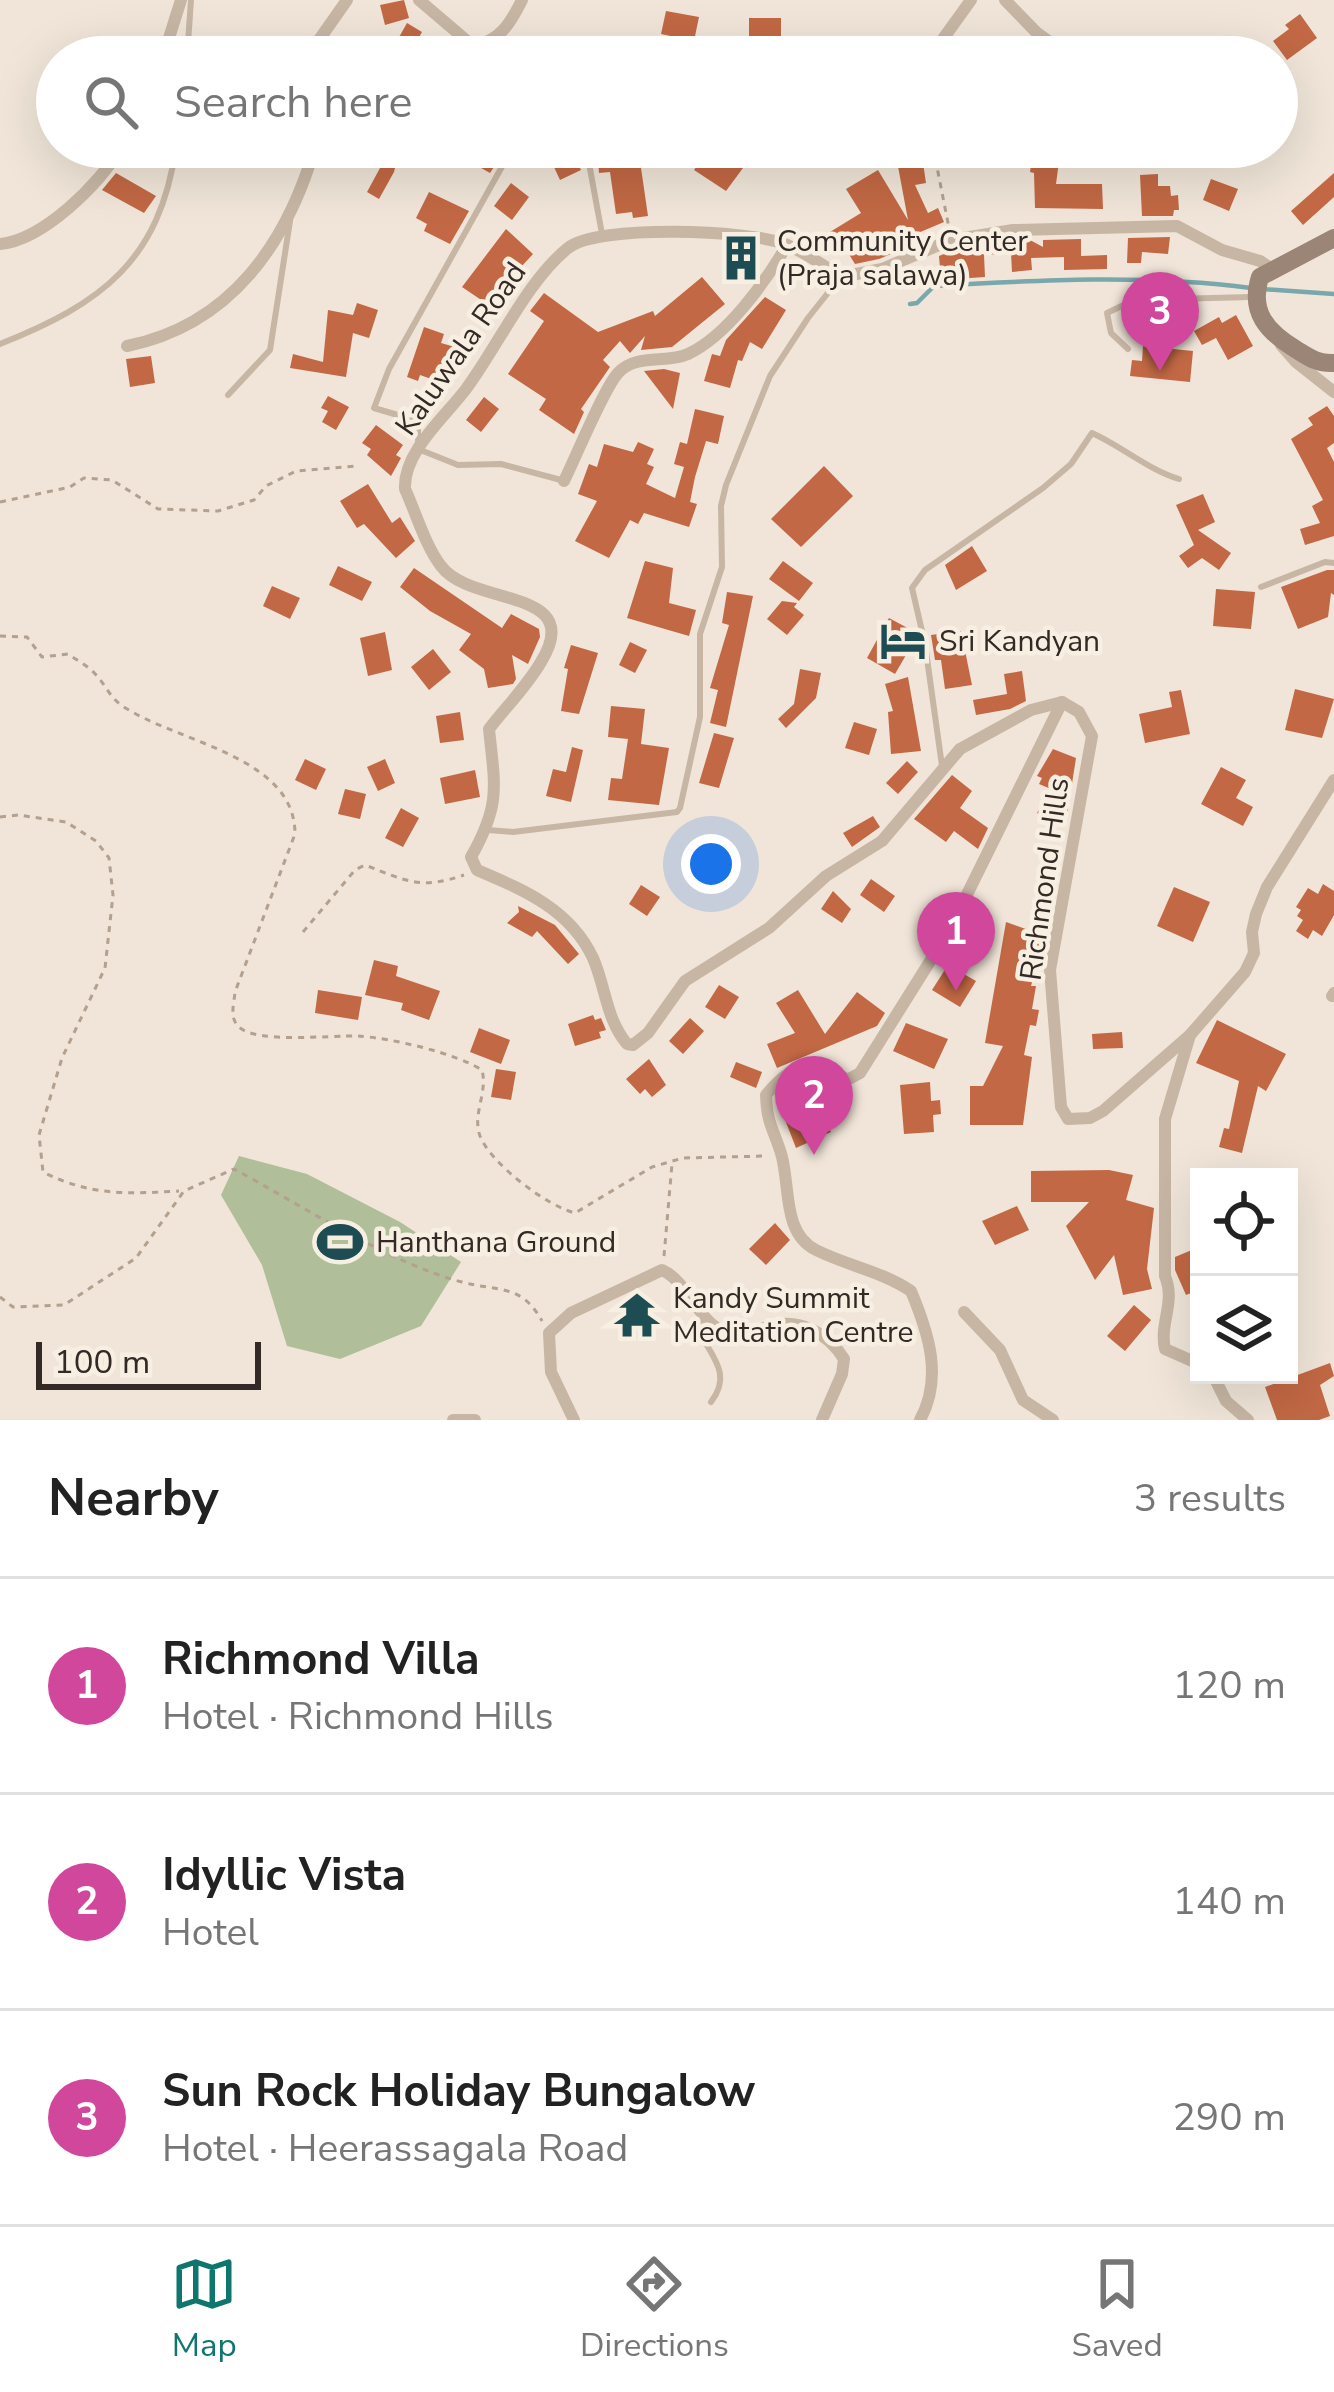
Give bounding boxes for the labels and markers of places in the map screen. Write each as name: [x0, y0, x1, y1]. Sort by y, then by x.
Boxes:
place label: Community Center (Praja salawa): [777, 221, 1028, 296]
building icon: Community Center (Praja salawa): [716, 233, 766, 283]
pin: 3: [1121, 272, 1199, 371]
hotel icon: Sri Kandyan: [878, 616, 928, 666]
place label: Sri Kandyan: [939, 621, 1100, 662]
pin: 1: [917, 892, 995, 991]
pin: 2: [775, 1056, 853, 1155]
sports icon: Hanthana Ground: [315, 1217, 365, 1267]
place label: Hanthana Ground: [376, 1222, 616, 1263]
place label: Kandy Summit Meditation Centre: [673, 1278, 914, 1353]
temple icon: Kandy Summit Meditation Centre: [612, 1290, 662, 1340]

